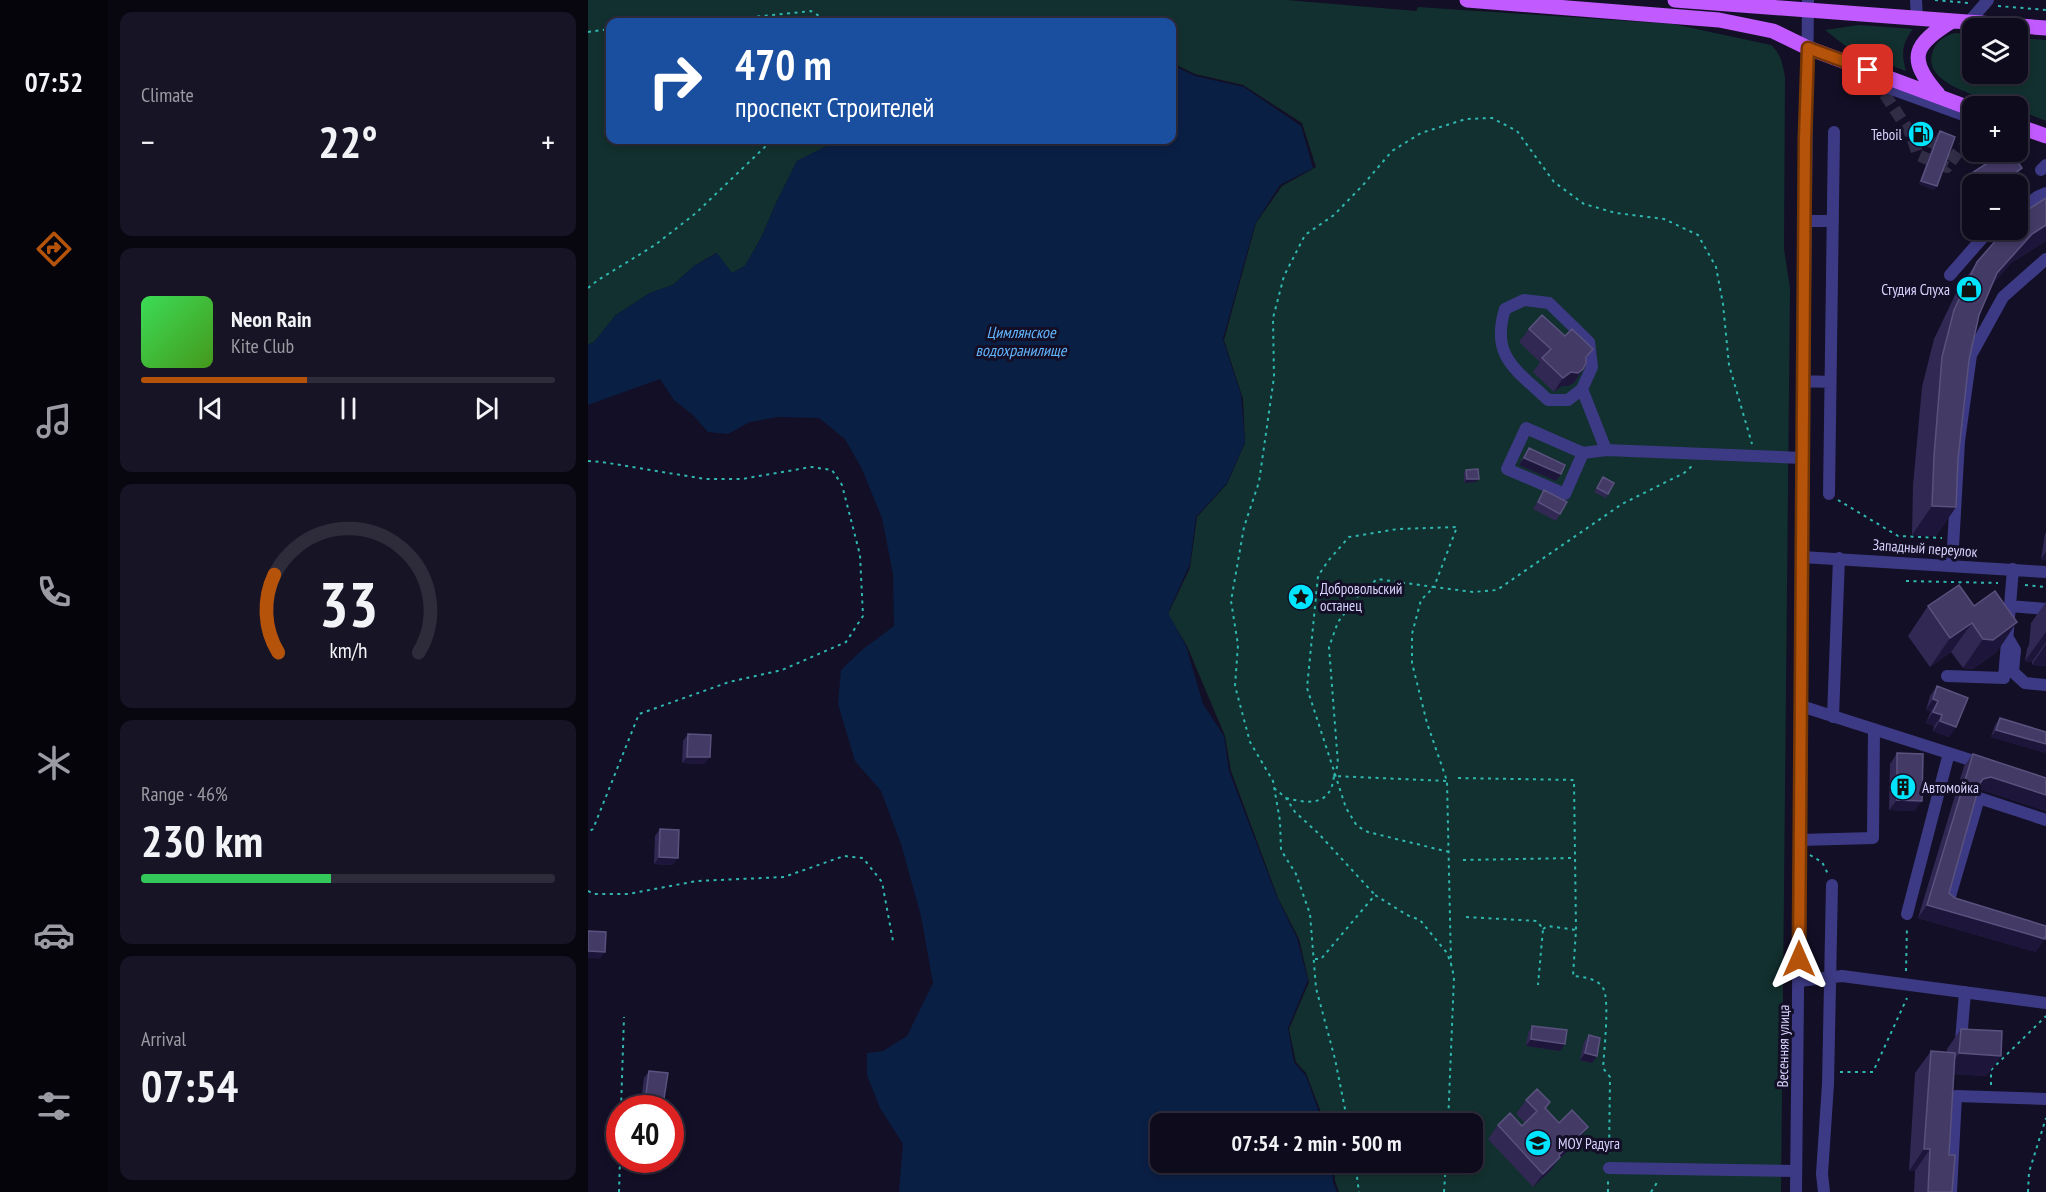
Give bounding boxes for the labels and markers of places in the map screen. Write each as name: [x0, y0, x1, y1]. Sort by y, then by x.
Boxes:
pin: [1842, 44, 1893, 95]
fuel station icon: Teboil: [1906, 119, 1936, 149]
place label: Teboil: [1871, 125, 1902, 144]
shop icon: Студия Слуха: [1954, 274, 1984, 304]
place label: Студия Слуха: [1881, 280, 1950, 299]
place label: Добровольский останец: [1320, 579, 1402, 615]
place icon: Добровольский останец: [1286, 582, 1316, 612]
building icon: Автомойка: [1888, 772, 1918, 802]
place label: Автомойка: [1922, 778, 1979, 797]
school or university icon: МОУ Радуга: [1523, 1128, 1553, 1158]
place label: МОУ Радуга: [1558, 1134, 1620, 1153]

